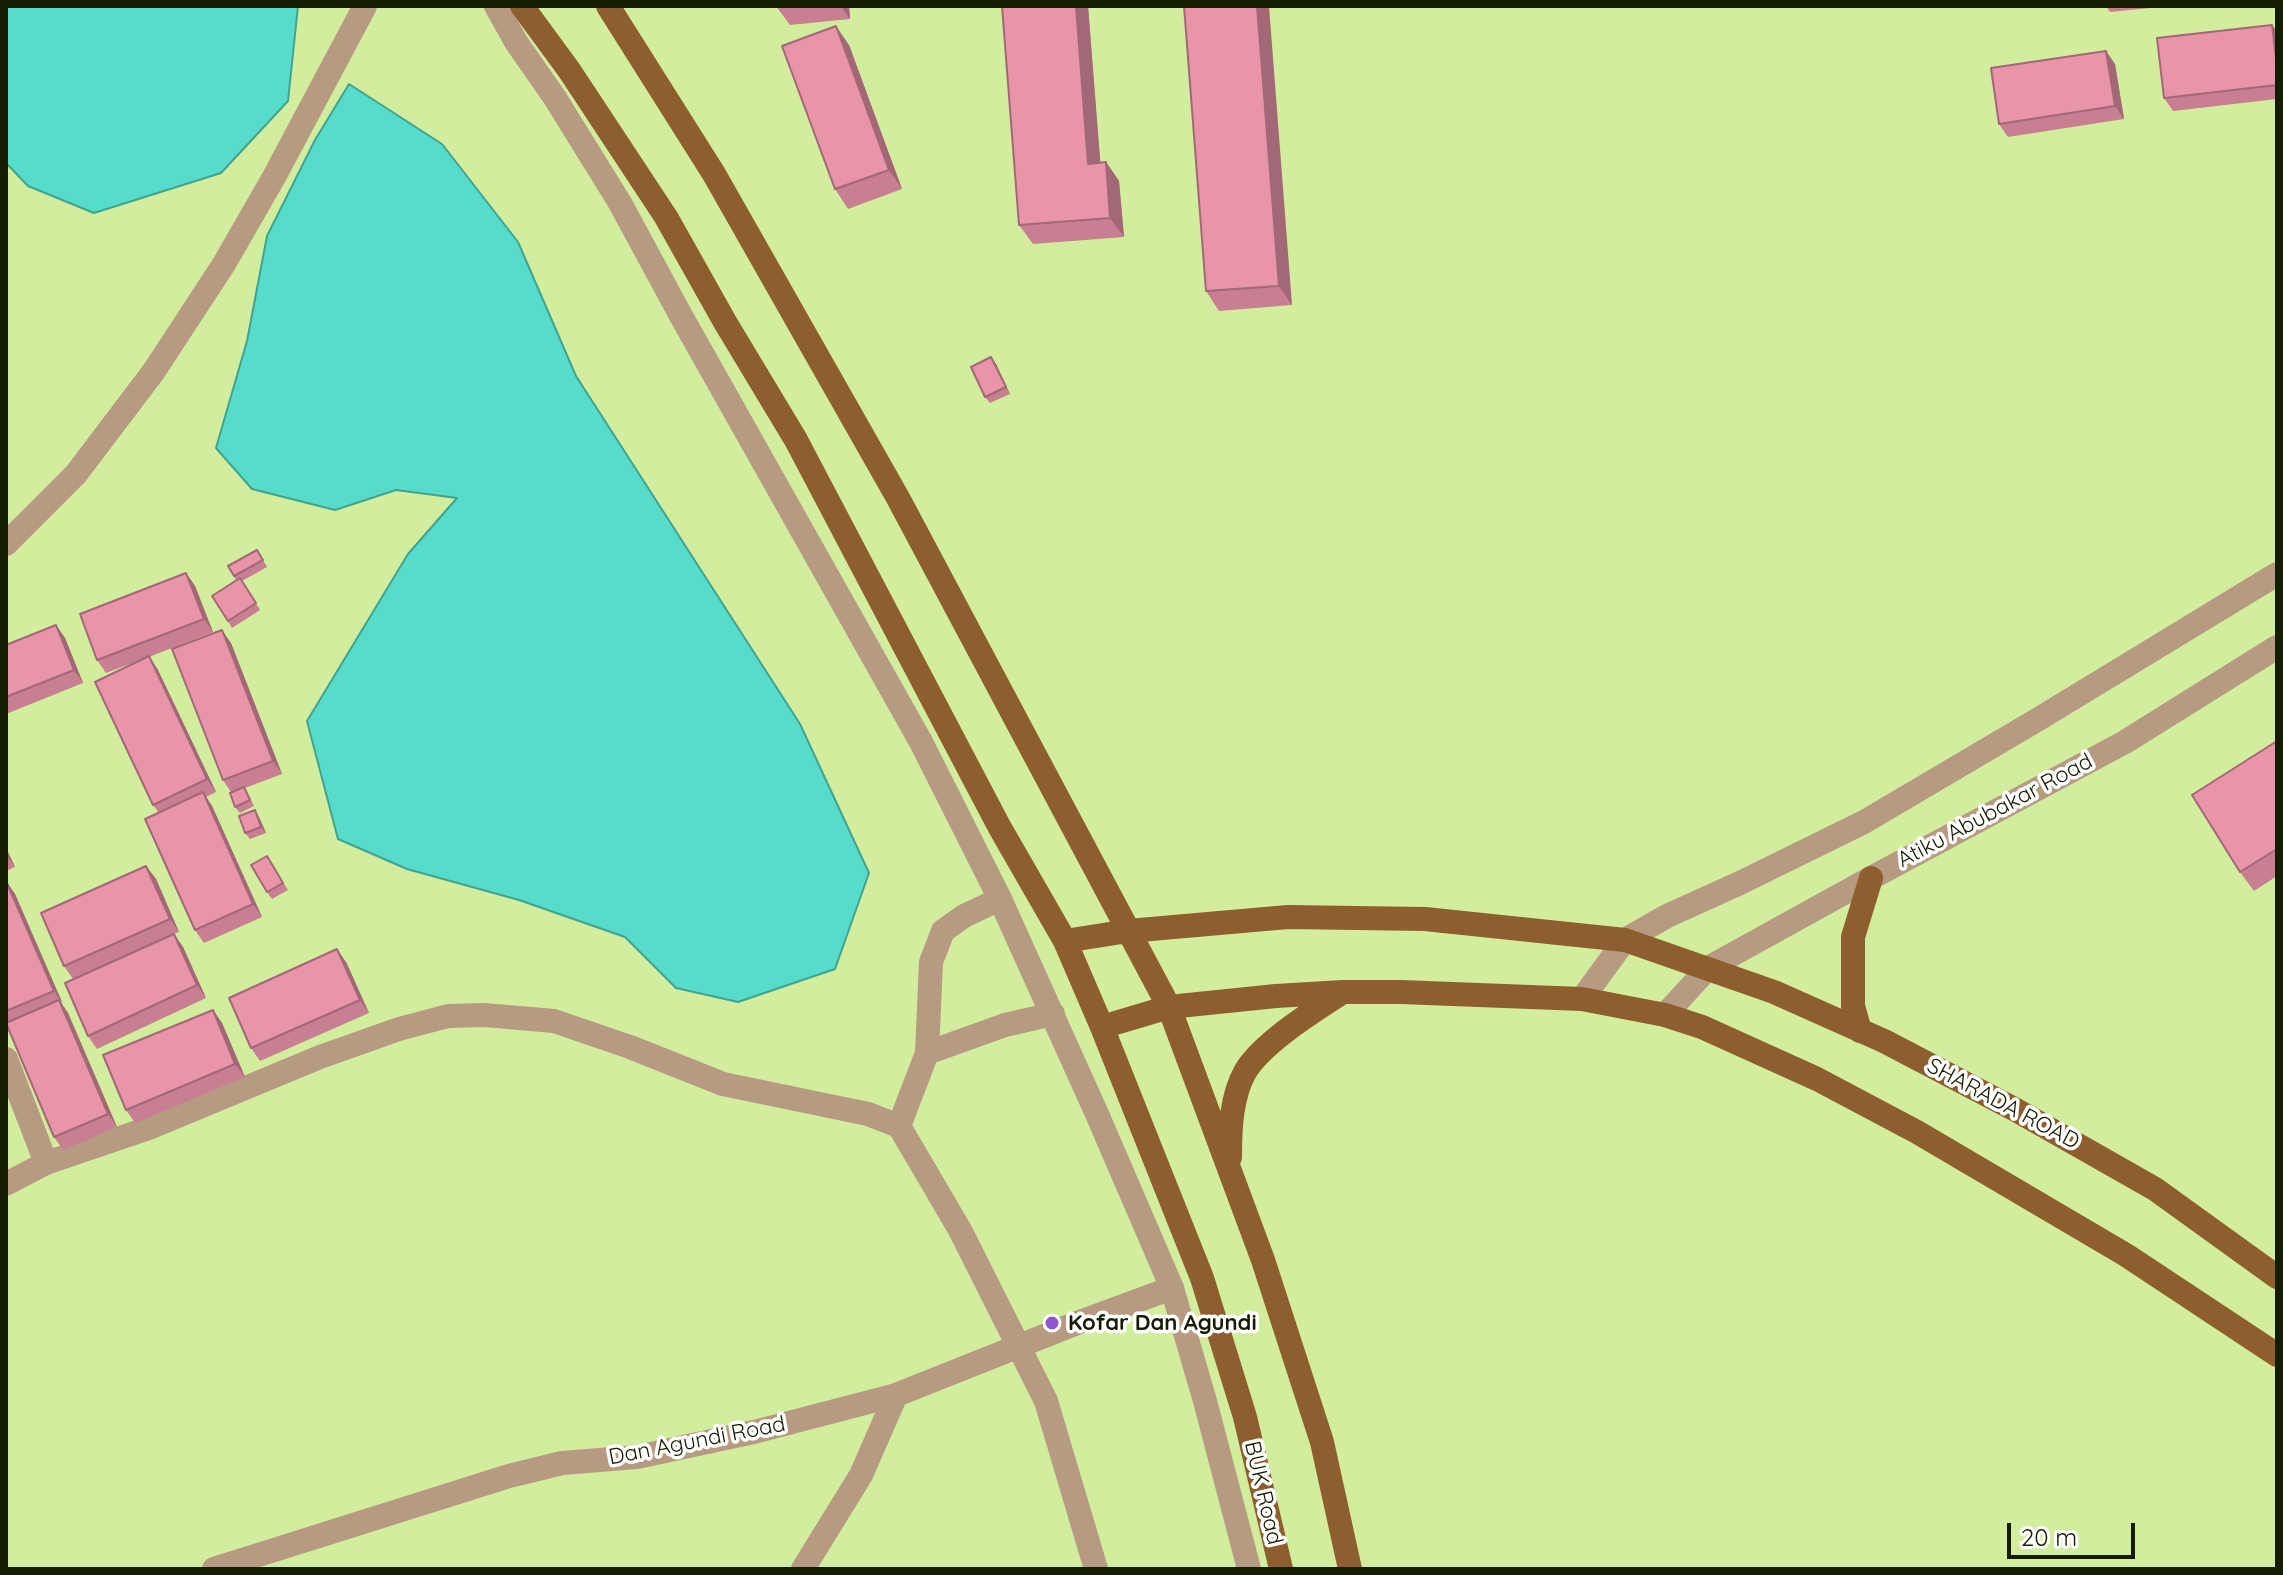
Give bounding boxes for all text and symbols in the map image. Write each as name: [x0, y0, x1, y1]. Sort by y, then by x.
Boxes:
street label: Atiku Abubakar Road: [1893, 748, 2097, 874]
street label: SHARADA ROAD: [1922, 1053, 2084, 1155]
place label: Kofar Dan Agundi: [1068, 1310, 1257, 1336]
marker: Kofar Dan Agundi: [1043, 1314, 1061, 1332]
street label: Dan Agundi Road: [606, 1411, 788, 1471]
street label: BUK Road: [1238, 1439, 1288, 1547]
scale bar: [2011, 1507, 2139, 1557]
text: 20 m: [2021, 1522, 2077, 1552]

